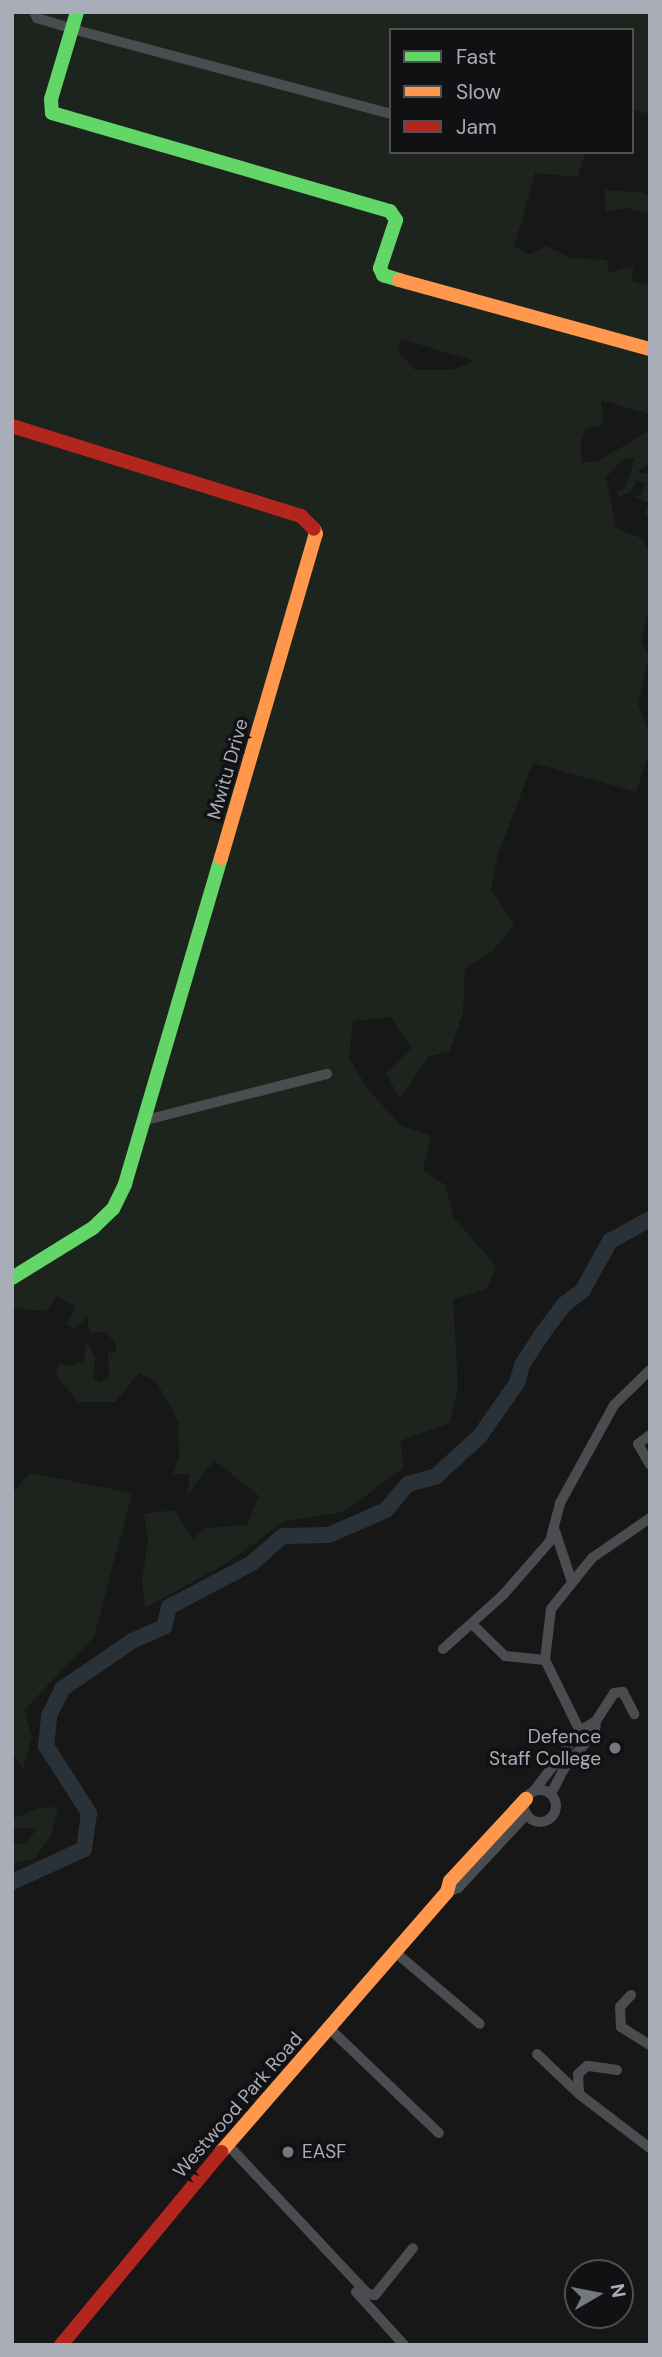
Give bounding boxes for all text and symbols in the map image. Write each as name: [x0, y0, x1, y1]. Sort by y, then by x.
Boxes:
legend: [389, 28, 634, 154]
text: Fast: [456, 43, 496, 71]
text: Slow: [456, 78, 501, 106]
text: Jam: [456, 113, 497, 141]
street label: Mwitu Drive: [203, 716, 253, 822]
place label: Defence Staff College: [489, 1726, 601, 1770]
marker: Defence Staff College: [607, 1740, 623, 1756]
street label: Westwood Park Road: [169, 2028, 307, 2182]
place label: EASF: [302, 2141, 347, 2163]
marker: EASF: [280, 2144, 296, 2160]
north arrow: [564, 2259, 634, 2329]
text: N: [605, 2282, 632, 2300]

